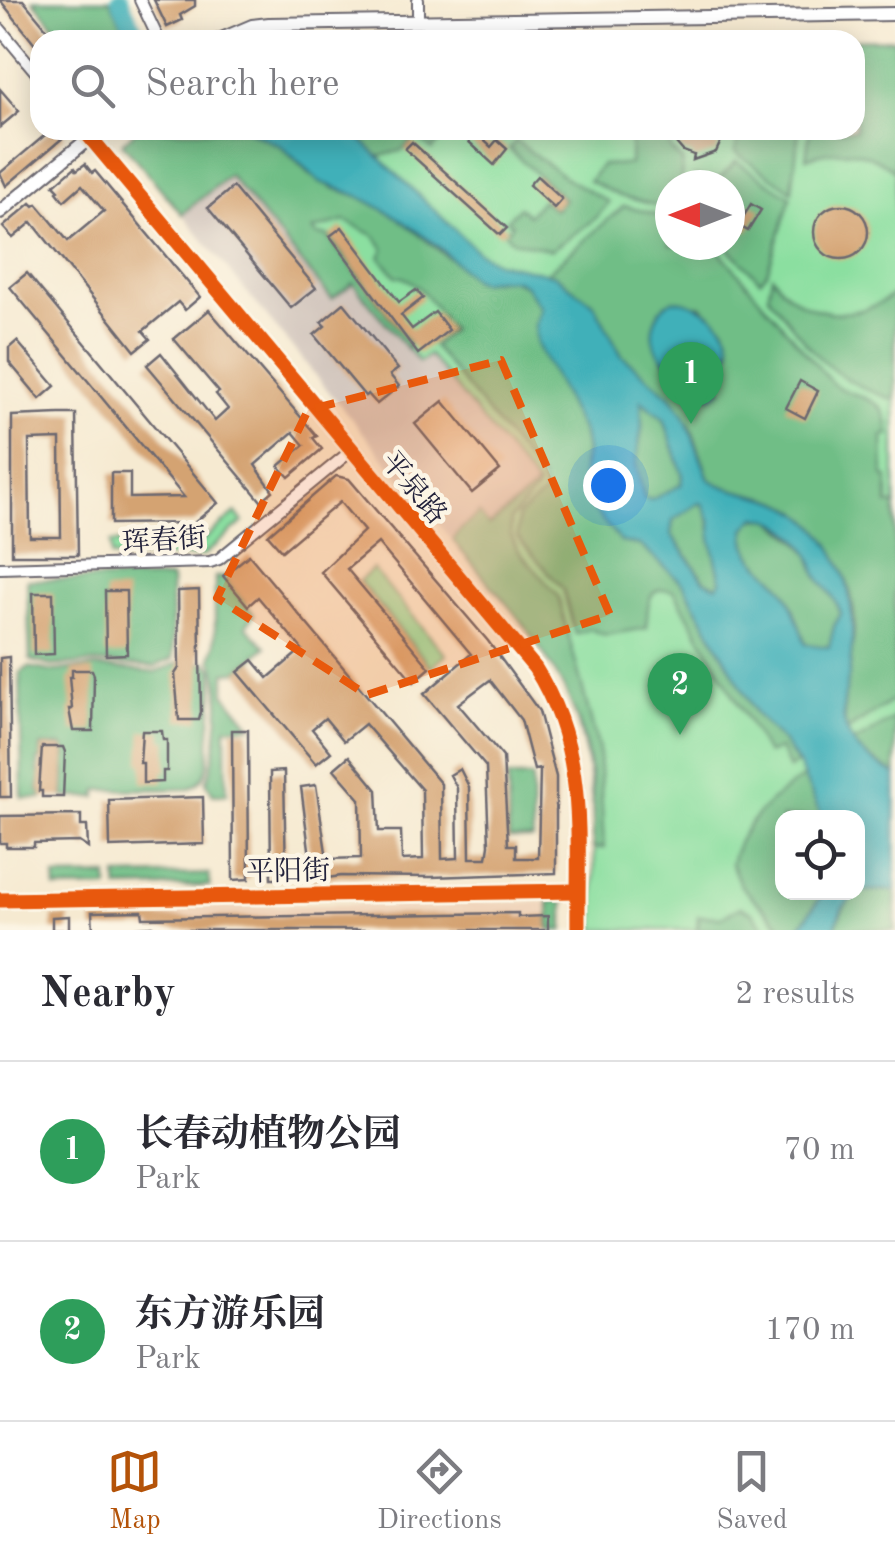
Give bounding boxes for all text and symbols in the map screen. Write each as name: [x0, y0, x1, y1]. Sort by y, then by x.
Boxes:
search box: [30, 30, 865, 140]
icon: search: [65, 58, 120, 113]
text: Search here: [145, 66, 340, 104]
north arrow: [655, 170, 745, 260]
pin: 1: [658, 342, 724, 424]
street label: 平泉路: [375, 446, 453, 530]
your location: [583, 460, 634, 511]
street label: 珲春街: [121, 522, 207, 559]
pin: 2: [648, 652, 712, 735]
map controls: [775, 810, 865, 900]
button: locate: [775, 810, 865, 900]
street label: 平阳街: [246, 855, 330, 888]
text: Nearby: [40, 974, 176, 1016]
text: 2 results: [735, 979, 855, 1011]
text: 长春动植物公园: [135, 1117, 401, 1155]
text: 1: [63, 1135, 82, 1167]
text: 70 m: [784, 1135, 855, 1167]
text: Park: [135, 1164, 201, 1196]
text: 东方游乐园: [135, 1297, 325, 1335]
text: 2: [63, 1315, 82, 1347]
text: 170 m: [765, 1315, 855, 1347]
text: Park: [135, 1344, 201, 1376]
tab: Map: [107, 1444, 162, 1539]
tab: Directions: [377, 1444, 502, 1539]
tab: Saved: [716, 1444, 788, 1539]

